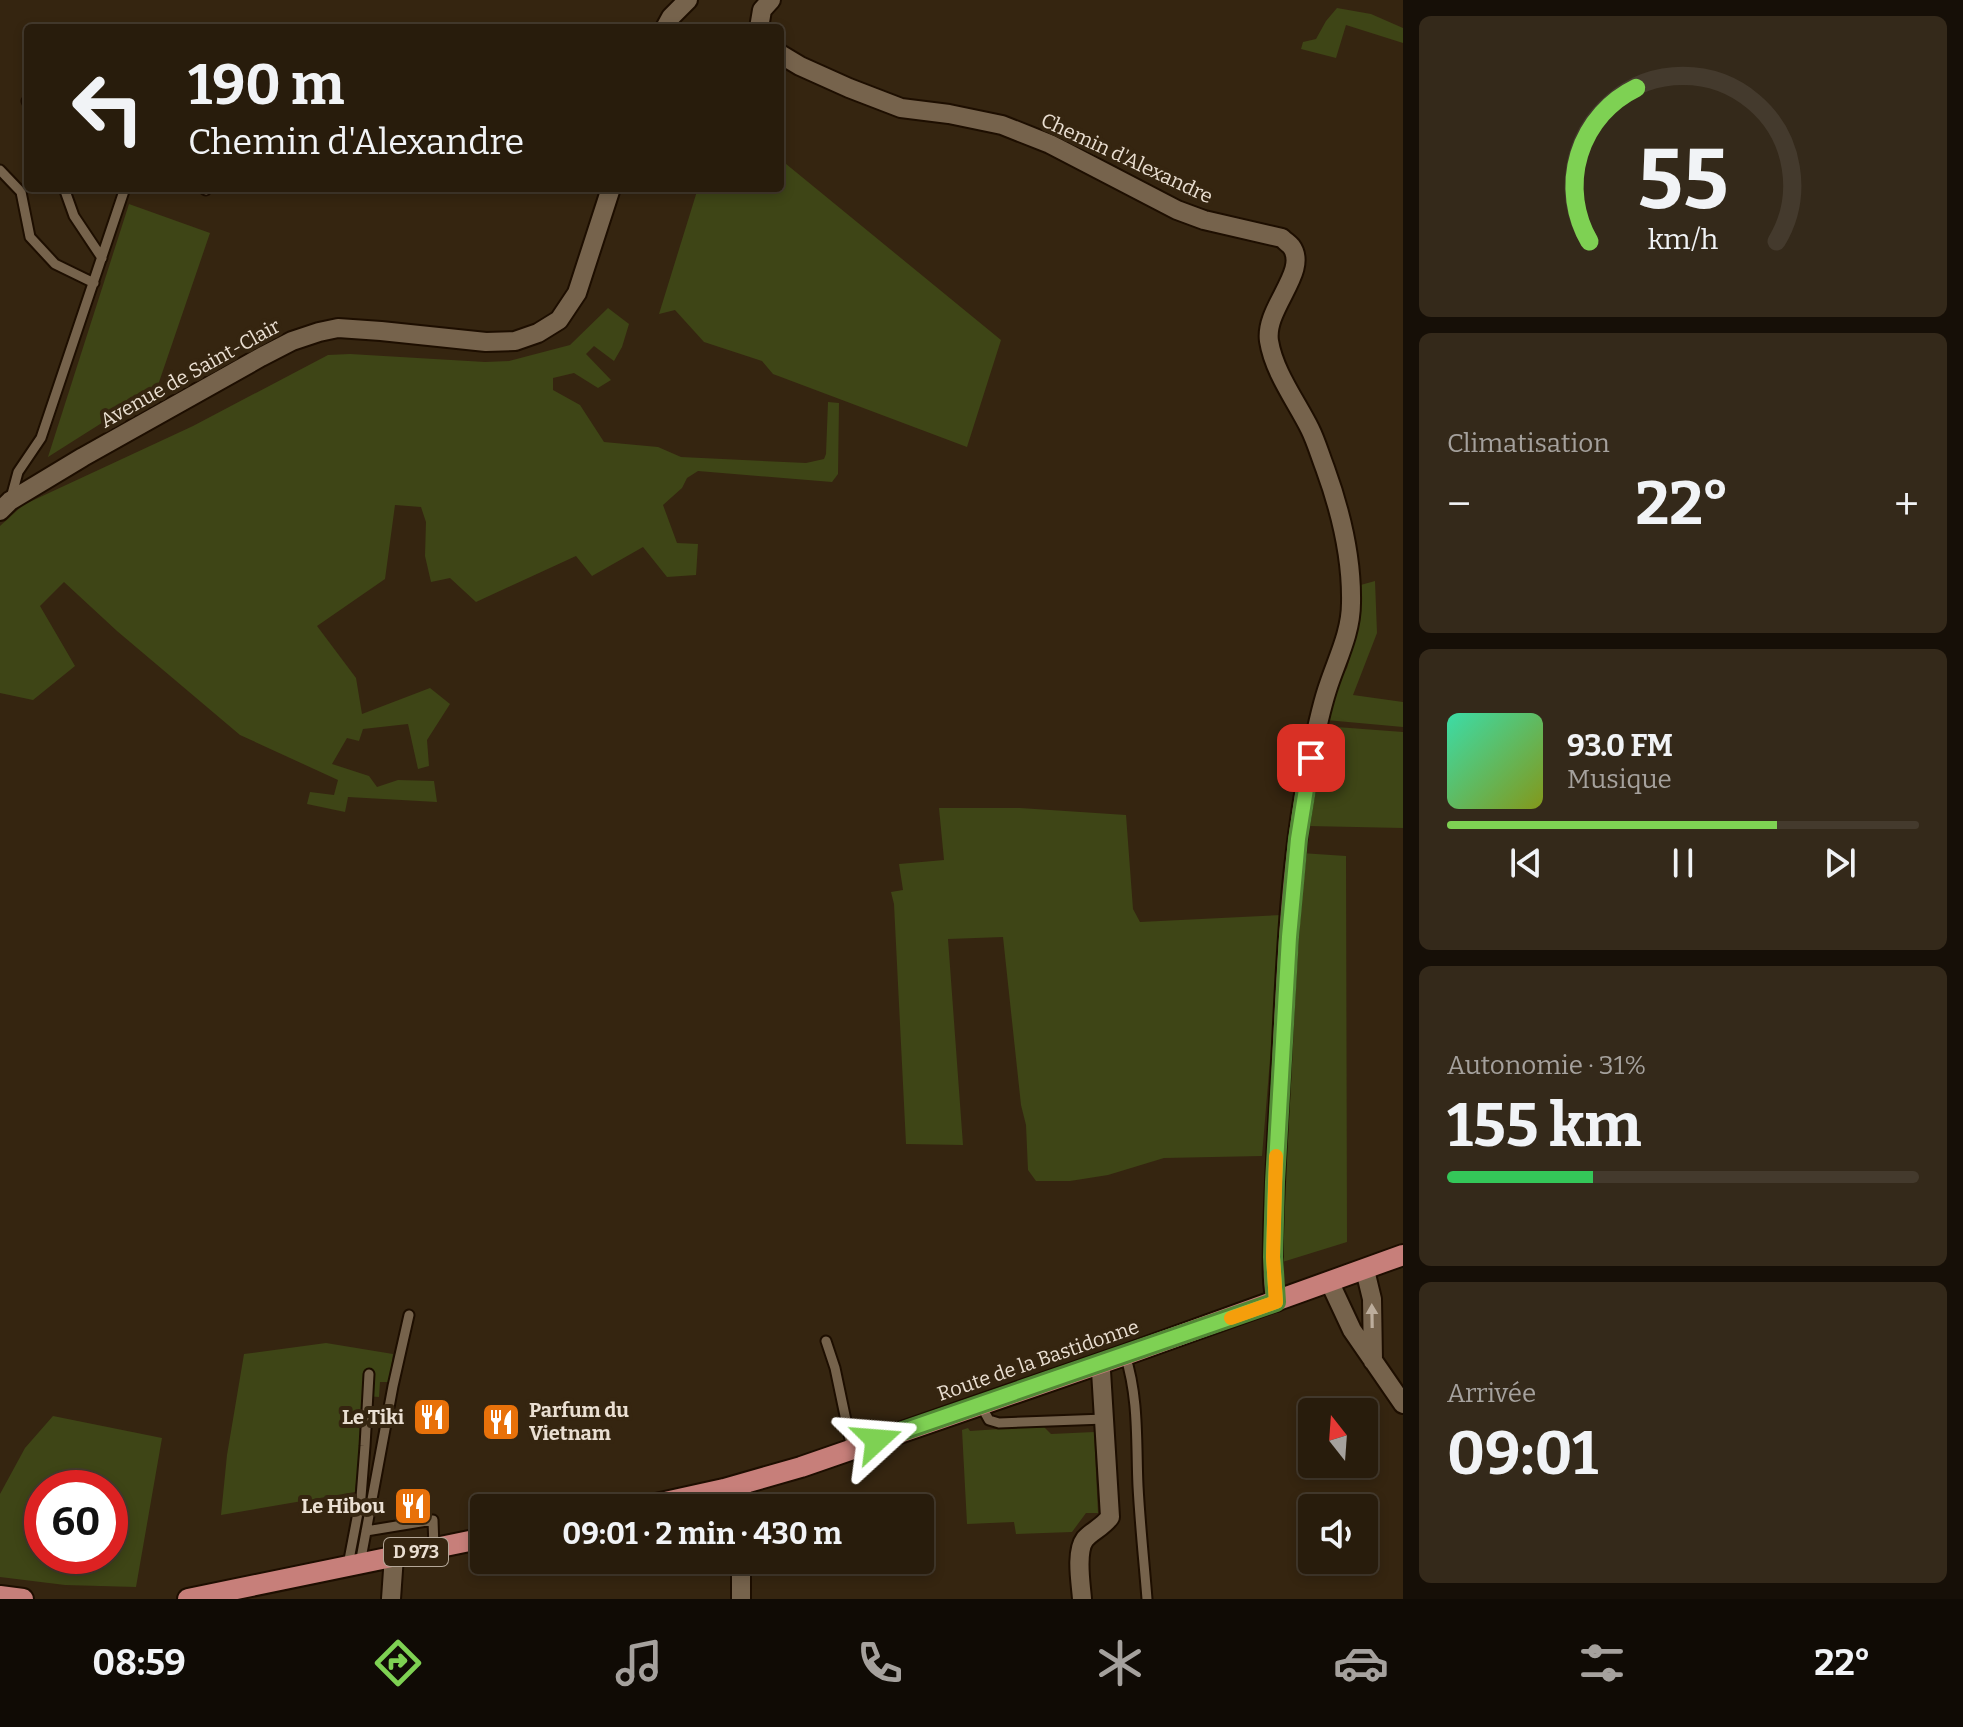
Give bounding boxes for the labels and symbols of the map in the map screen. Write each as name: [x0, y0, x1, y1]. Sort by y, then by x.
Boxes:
street label: Chemin d'Alexandre: [1037, 108, 1217, 208]
street label: Avenue de Saint-Clair: [96, 313, 284, 433]
pin: [1277, 724, 1345, 792]
one-way arrow: [1366, 1303, 1379, 1328]
street label: Route de la Bastidonne: [934, 1314, 1142, 1406]
restaurant icon: Le Tiki: [411, 1396, 453, 1438]
place label: Parfum du Vietnam: [529, 1398, 629, 1445]
position arrow: [835, 1398, 919, 1482]
north arrow: [1298, 1398, 1378, 1478]
restaurant icon: Parfum du Vietnam: [480, 1401, 522, 1443]
place label: Le Tiki: [342, 1405, 405, 1429]
speed limit sign: 60: [24, 1470, 128, 1574]
restaurant icon: Le Hibou: [392, 1485, 434, 1527]
place label: Le Hibou: [301, 1494, 385, 1518]
road number: D 973: [384, 1538, 448, 1566]

